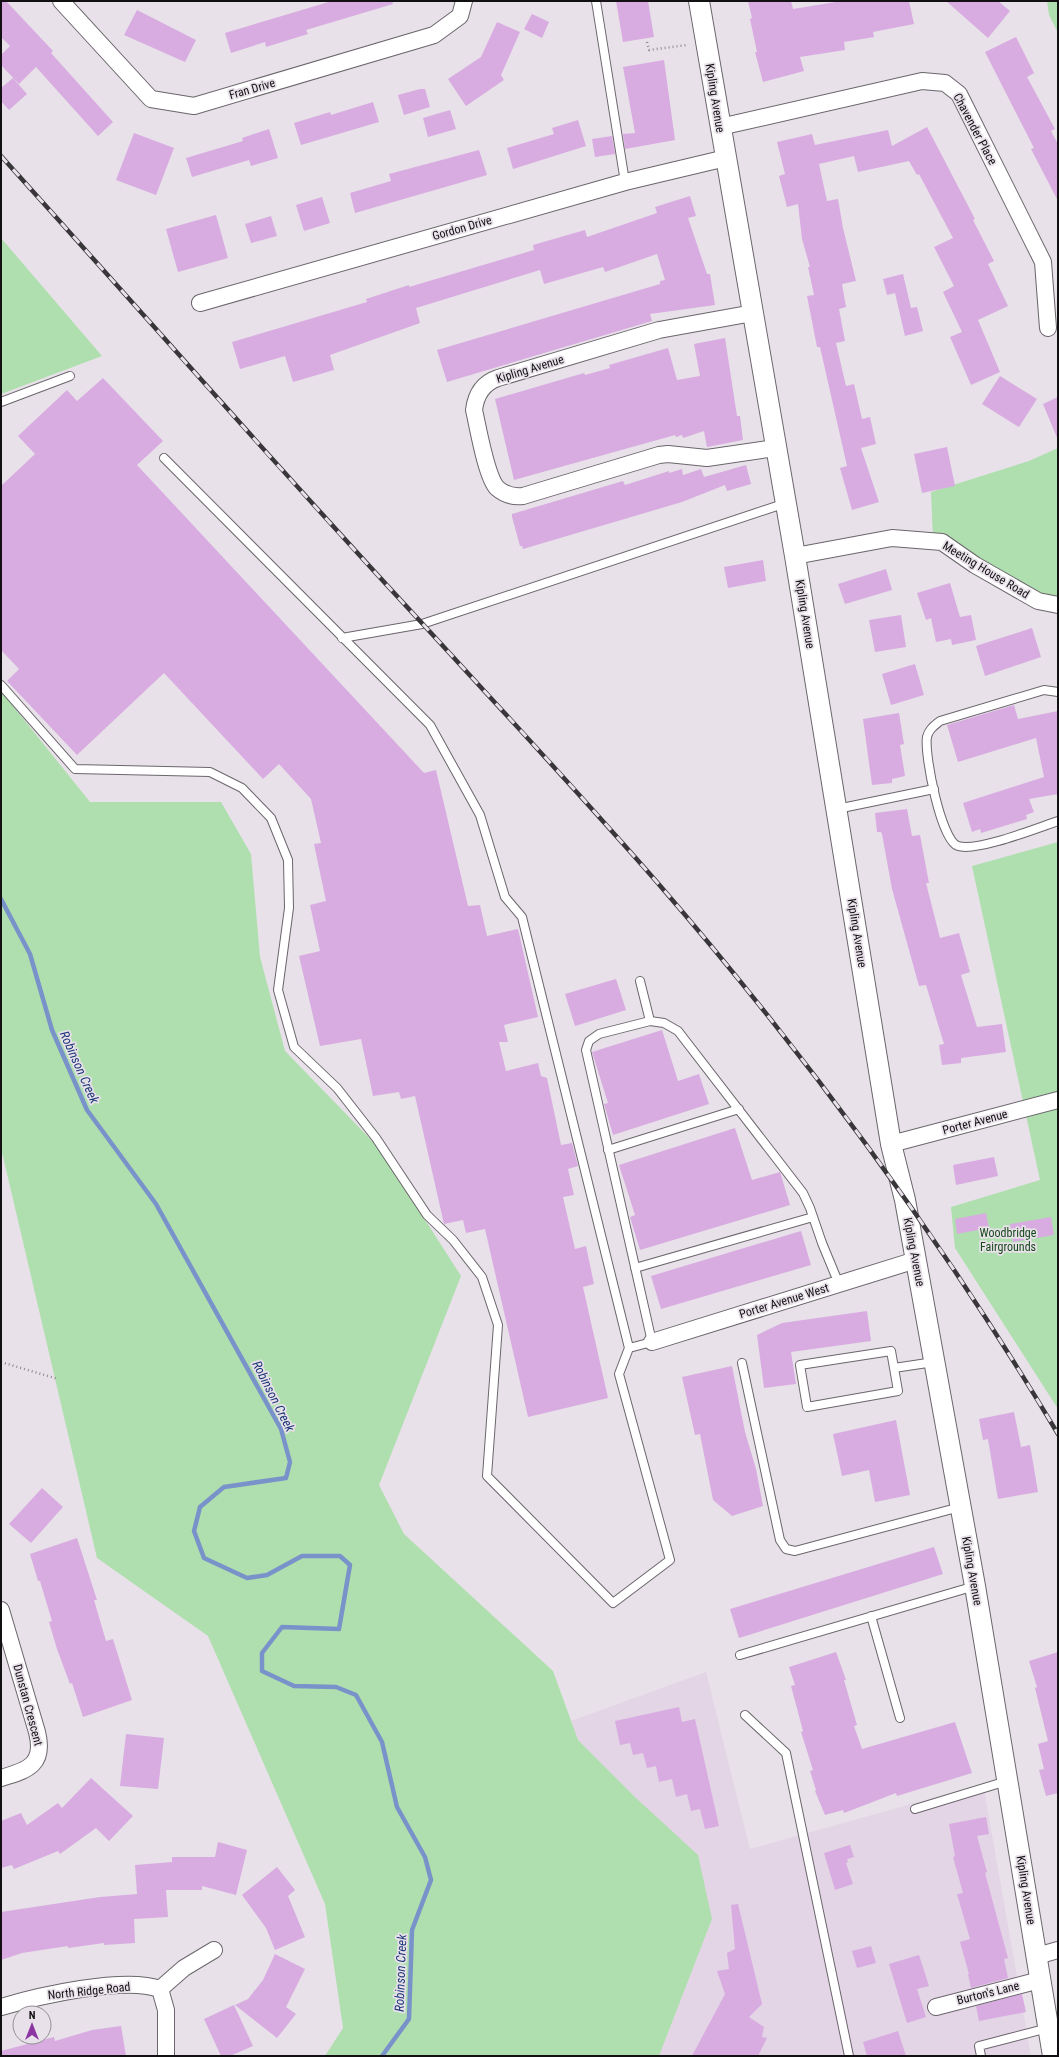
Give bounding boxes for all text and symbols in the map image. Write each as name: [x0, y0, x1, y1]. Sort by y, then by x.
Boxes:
street label: Kipling Avenue: [703, 62, 727, 134]
street label: Fran Drive: [227, 76, 277, 102]
street label: Chavender Place: [950, 91, 1000, 168]
street label: Gordon Drive: [431, 213, 494, 243]
street label: Kipling Avenue: [495, 352, 566, 386]
street label: Meeting House Road: [940, 539, 1032, 601]
street label: Kipling Avenue: [793, 578, 817, 650]
street label: Kipling Avenue: [845, 897, 869, 969]
water label: Robinson Creek: [57, 1029, 102, 1106]
street label: Porter Avenue: [941, 1107, 1009, 1137]
street label: Kipling Avenue: [900, 1216, 928, 1288]
park label: Woodbridge Fairgrounds: [980, 1226, 1037, 1254]
street label: Porter Avenue West: [737, 1281, 831, 1321]
water label: Robinson Creek: [249, 1358, 298, 1435]
street label: Kipling Avenue: [959, 1535, 985, 1607]
street label: Dunstan Crescent: [10, 1663, 46, 1748]
street label: Kipling Avenue: [1014, 1854, 1038, 1926]
water label: Robinson Creek: [392, 1934, 409, 2012]
street label: Burton's Lane: [955, 1978, 1021, 2007]
street label: North Ridge Road: [47, 1980, 131, 2002]
north arrow: [12, 2005, 52, 2045]
text: N: [29, 2009, 36, 2022]

